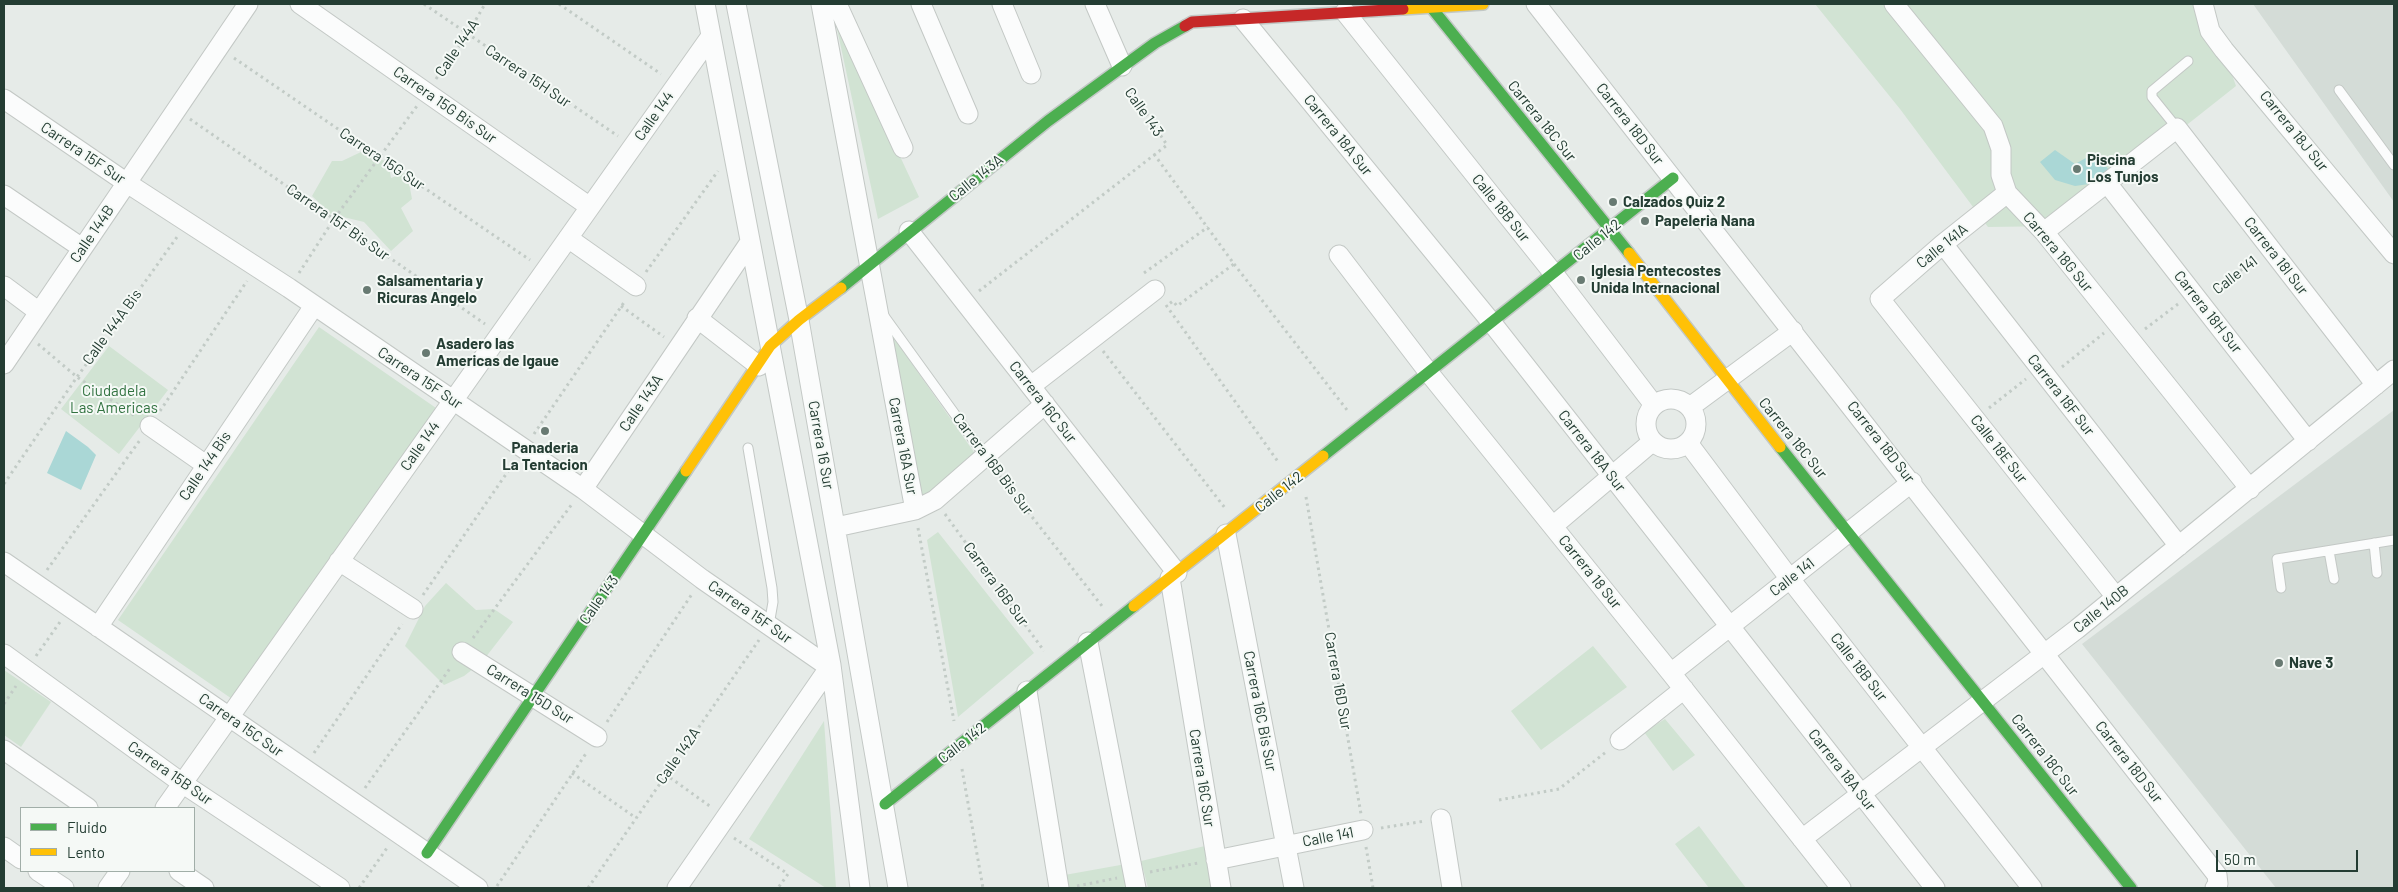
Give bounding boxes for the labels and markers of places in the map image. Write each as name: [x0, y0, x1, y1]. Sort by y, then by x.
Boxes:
place label: Piscina Los Tunjos: [2087, 151, 2159, 186]
marker: Piscina Los Tunjos: [2071, 163, 2083, 175]
place label: Calzados Quiz 2: [1623, 193, 1725, 211]
marker: Calzados Quiz 2: [1607, 196, 1619, 208]
place label: Papeleria Nana: [1655, 212, 1755, 230]
marker: Papeleria Nana: [1639, 215, 1651, 227]
place label: Iglesia Pentecostes Unida Internacional: [1591, 262, 1721, 297]
place label: Salsamentaria y Ricuras Angelo: [377, 272, 483, 307]
marker: Iglesia Pentecostes Unida Internacional: [1575, 274, 1587, 286]
marker: Salsamentaria y Ricuras Angelo: [361, 284, 373, 296]
place label: Asadero las Americas de Igaue: [436, 335, 559, 370]
marker: Asadero las Americas de Igaue: [420, 347, 432, 359]
marker: Panaderia La Tentacion: [539, 425, 551, 437]
place label: Panaderia La Tentacion: [502, 439, 588, 474]
place label: Nave 3: [2289, 654, 2333, 672]
marker: Nave 3: [2273, 657, 2285, 669]

